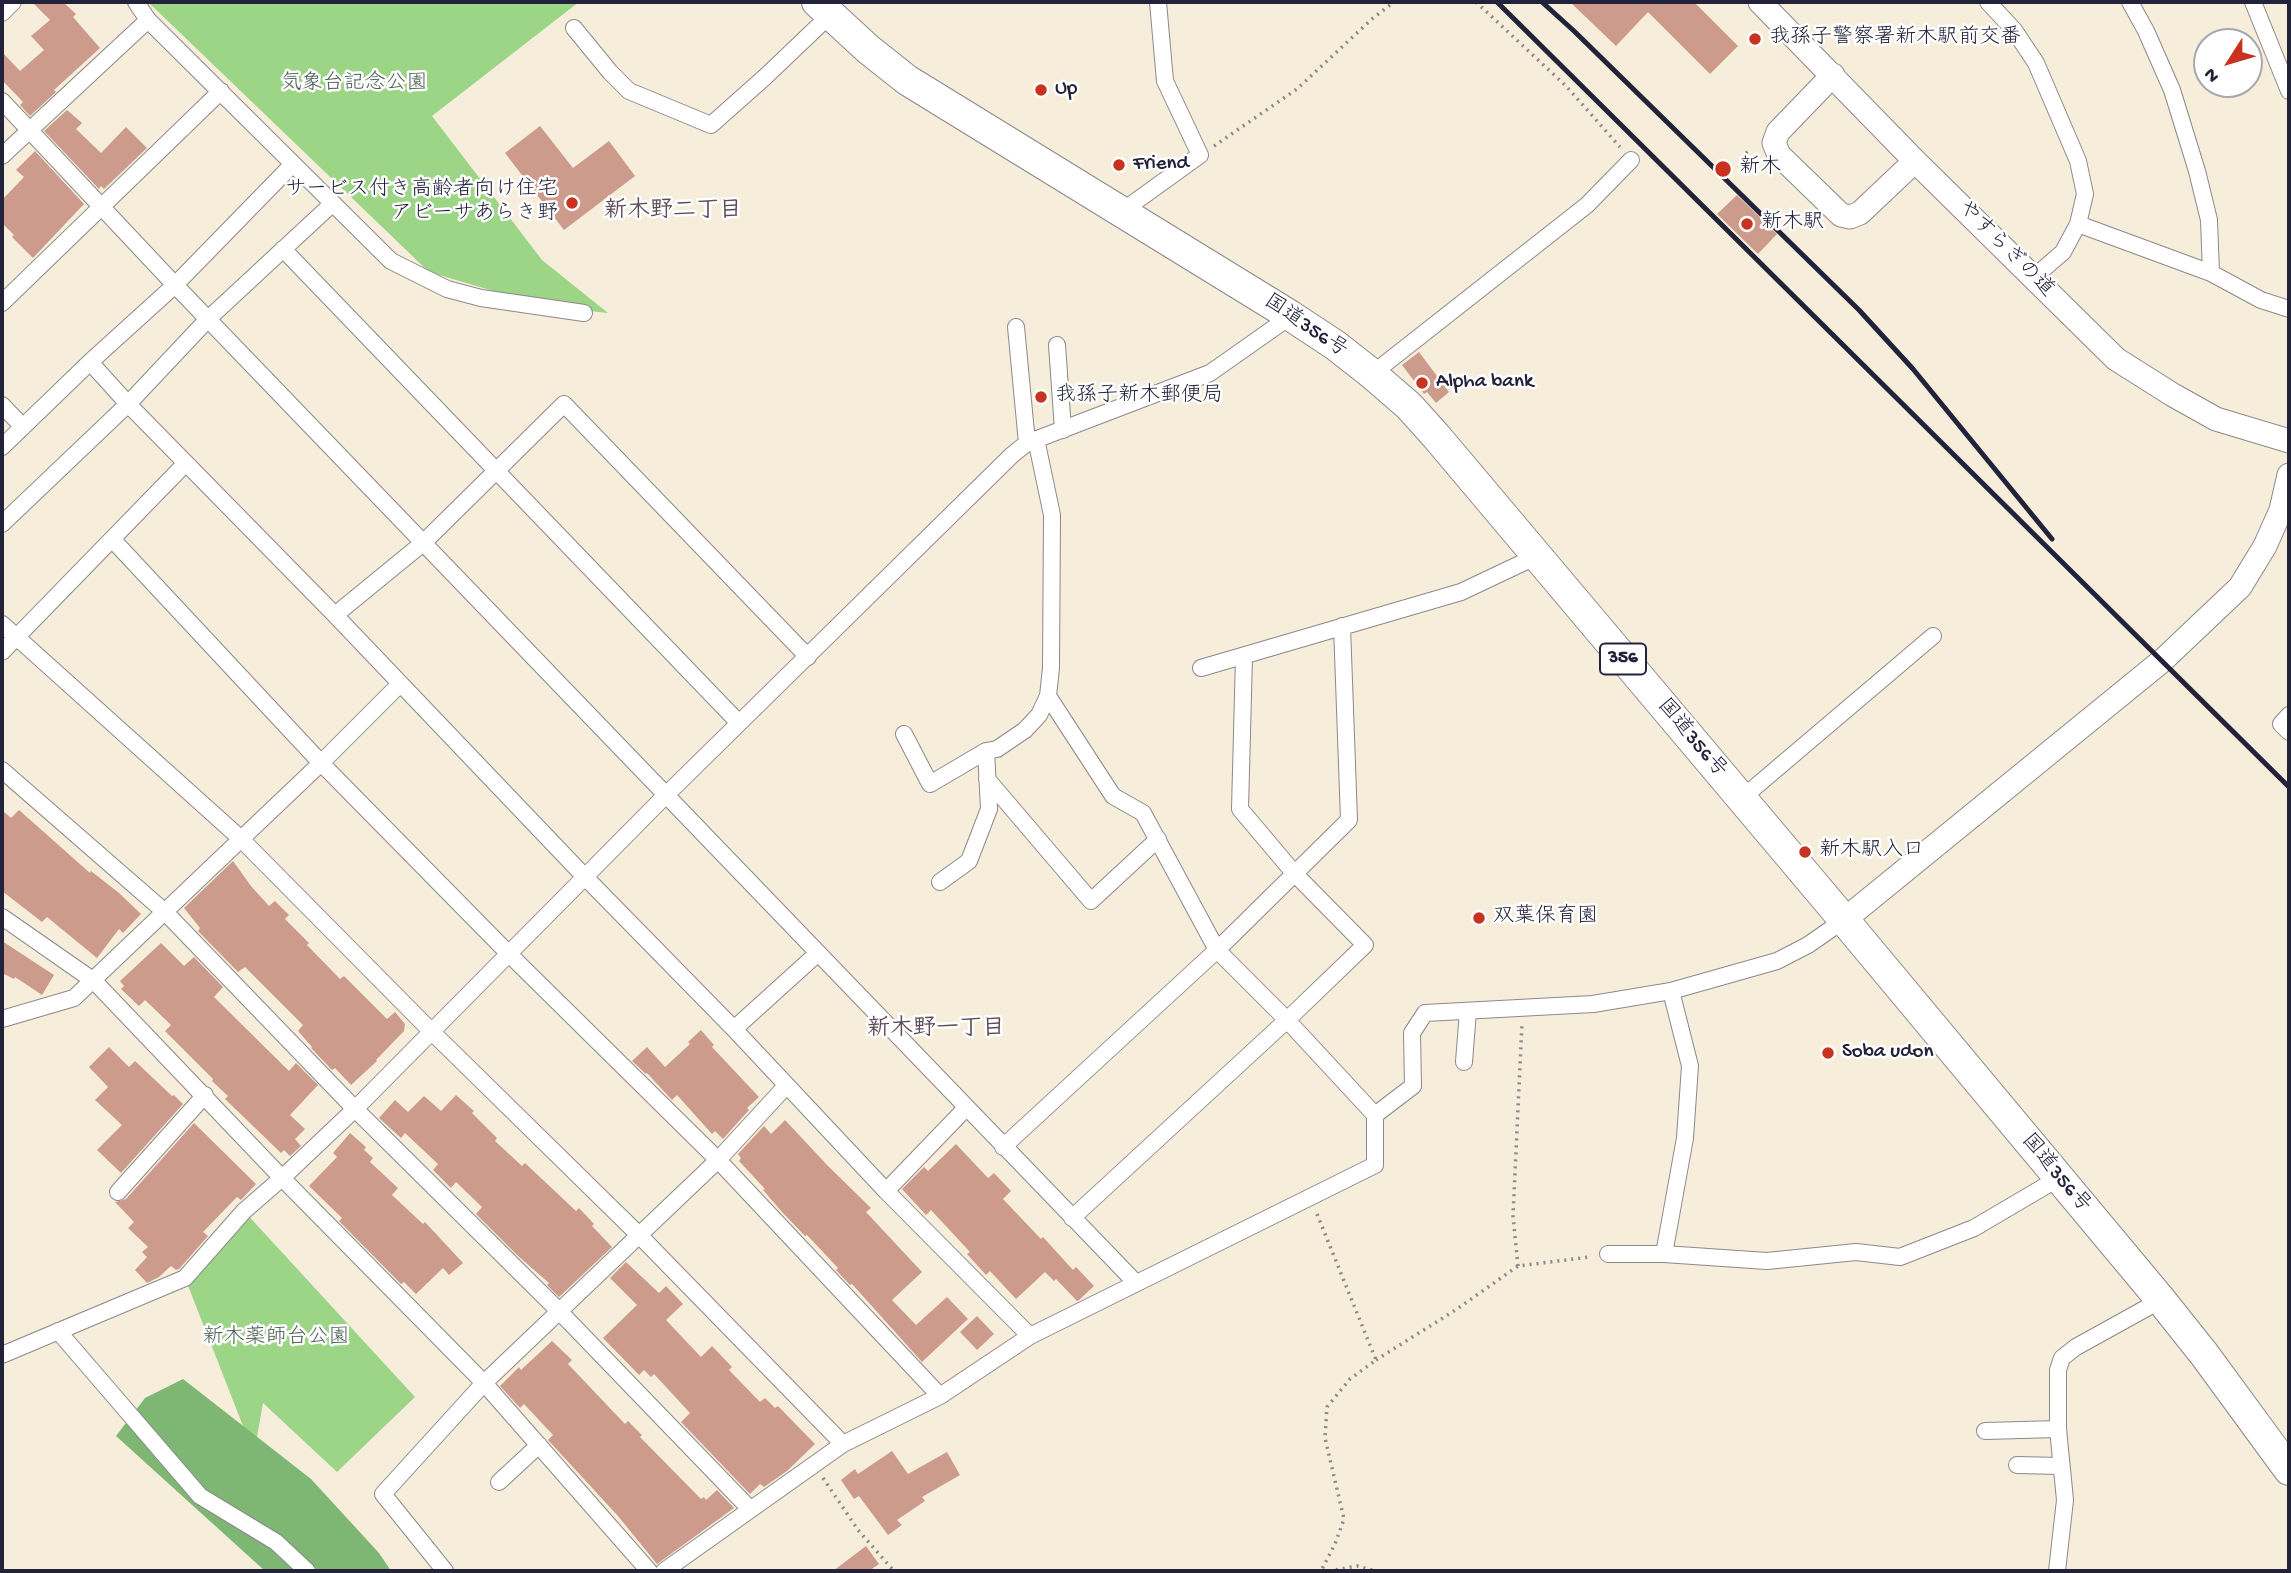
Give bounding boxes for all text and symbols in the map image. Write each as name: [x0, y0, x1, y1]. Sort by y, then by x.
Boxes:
place label: 我孫子警察署新木駅前交番: [1769, 26, 2021, 52]
north arrow: [2193, 28, 2263, 98]
marker: 我孫子警察署新木駅前交番: [1747, 31, 1763, 47]
text: N: [2200, 63, 2225, 87]
park label: 気象台記念公園: [281, 72, 427, 98]
place label: Up: [1055, 77, 1077, 103]
marker: Up: [1033, 82, 1049, 98]
place label: Friend: [1133, 152, 1189, 178]
place label: 新木: [1739, 156, 1781, 182]
marker: Friend: [1111, 157, 1127, 173]
marker: 新木: [1713, 159, 1733, 179]
place label: サービス付き高齢者向け住宅 アビーサあらき野: [285, 178, 558, 228]
marker: サービス付き高齢者向け住宅 アビーサあらき野: [564, 195, 580, 211]
street label: やすらぎの道: [1952, 197, 2058, 303]
district label: 新木野二丁目: [604, 198, 742, 226]
place label: 新木駅: [1761, 211, 1824, 237]
marker: 新木駅: [1739, 216, 1755, 232]
street label: 国道356号: [1258, 290, 1352, 364]
place label: Alpha bank: [1436, 370, 1533, 396]
marker: Alpha bank: [1414, 375, 1430, 391]
place label: 我孫子新木郵便局: [1055, 384, 1223, 410]
marker: 我孫子新木郵便局: [1033, 389, 1049, 405]
road number: 356: [1600, 644, 1646, 674]
street label: 国道356号: [1651, 694, 1731, 784]
place label: 新木駅入口: [1819, 839, 1924, 865]
marker: 新木駅入口: [1797, 844, 1813, 860]
place label: 双葉保育園: [1493, 905, 1598, 931]
marker: 双葉保育園: [1471, 910, 1487, 926]
district label: 新木野一丁目: [867, 1016, 1005, 1044]
place label: Soba udon: [1842, 1040, 1933, 1066]
marker: Soba udon: [1820, 1045, 1836, 1061]
street label: 国道356号: [2015, 1129, 2095, 1219]
park label: 新木薬師台公園: [203, 1326, 349, 1352]

